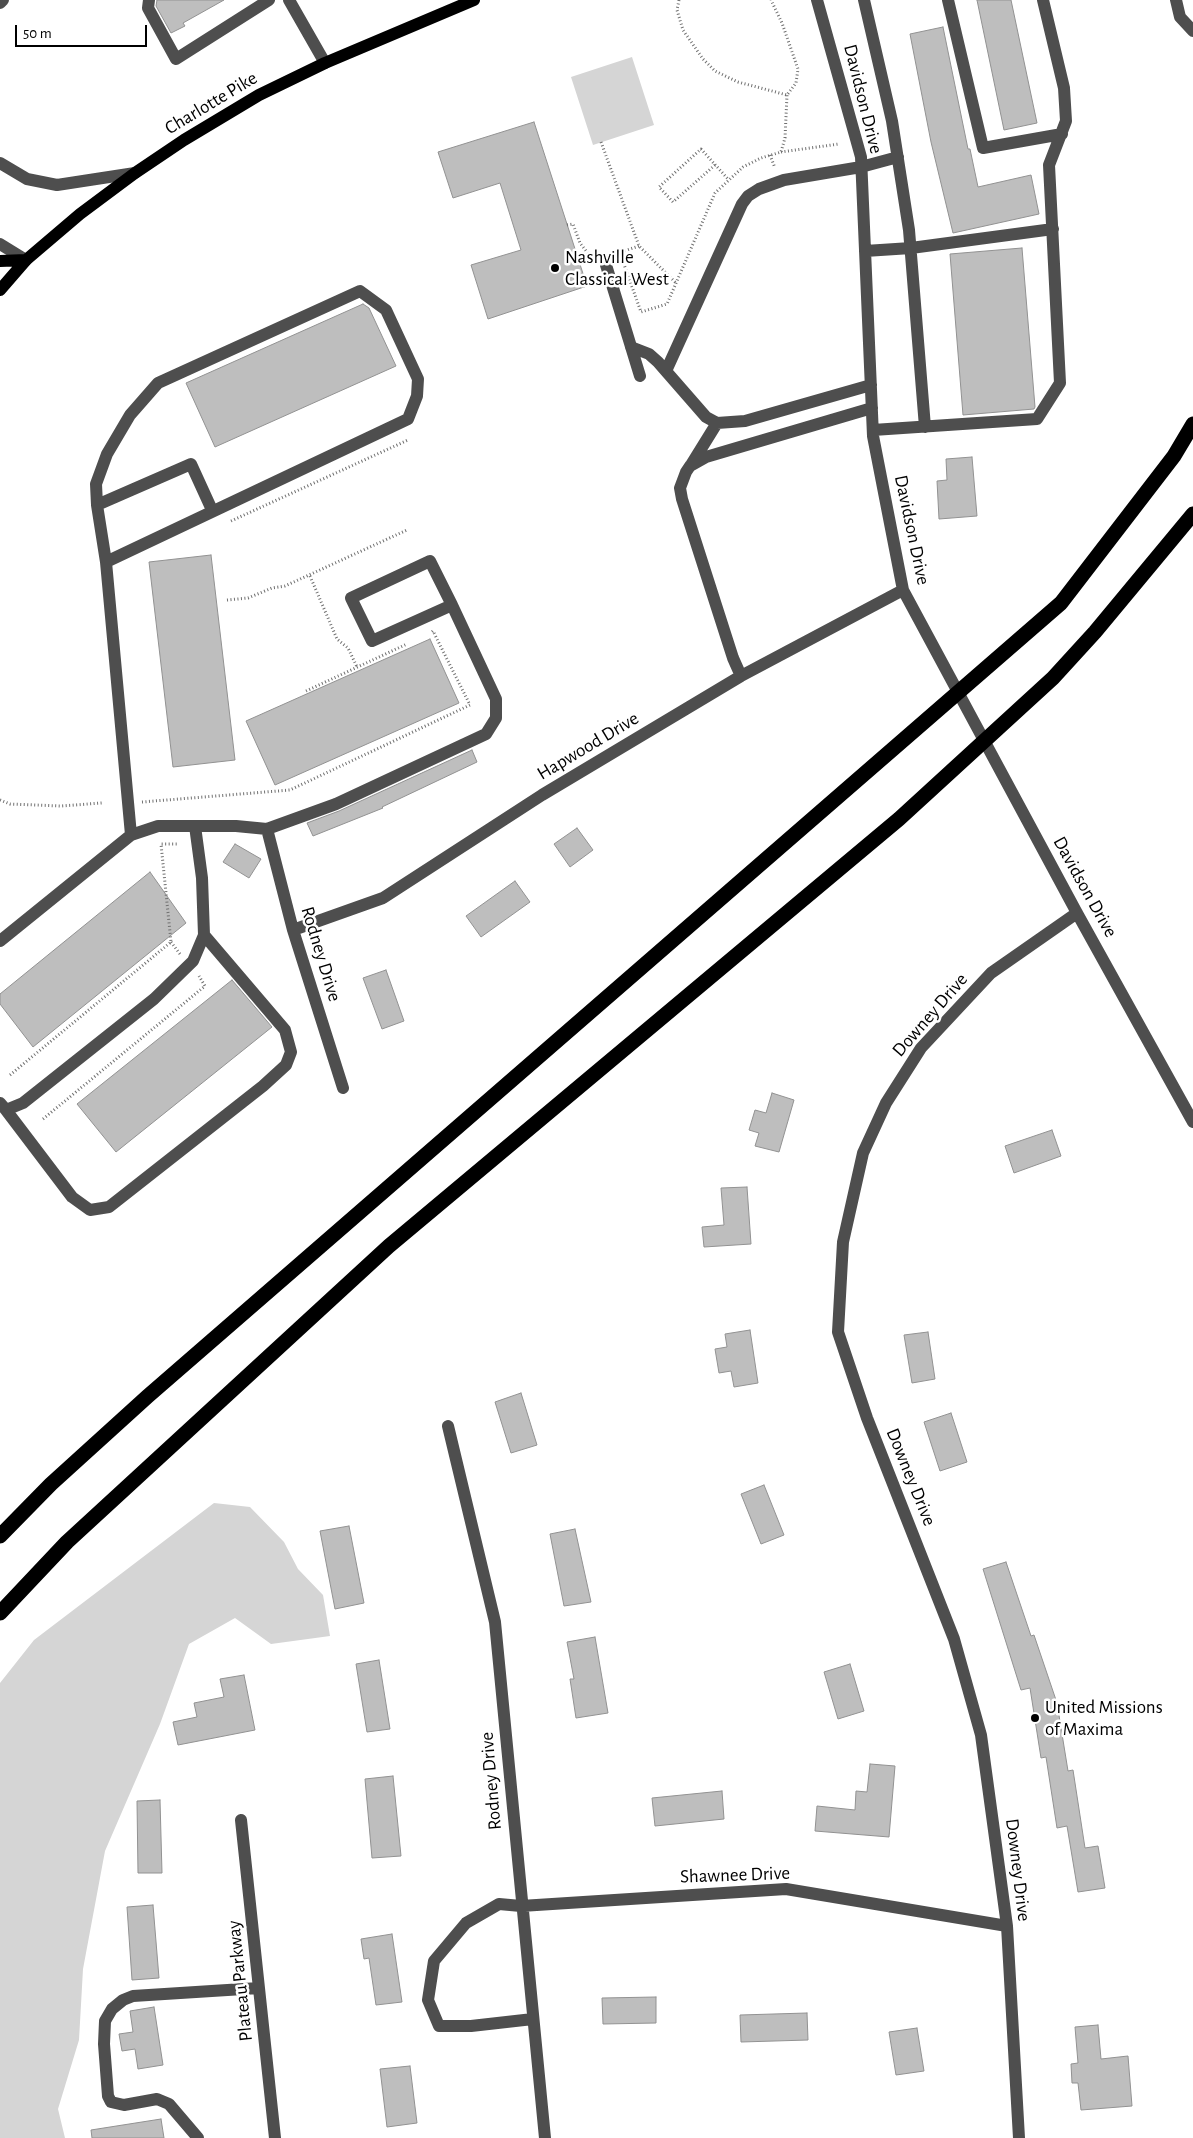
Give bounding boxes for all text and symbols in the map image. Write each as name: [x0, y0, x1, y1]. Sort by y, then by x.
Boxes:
scale bar: [18, 15, 150, 47]
text: 50 m: [23, 26, 52, 41]
street label: Davidson Drive: [838, 42, 888, 156]
street label: Charlotte Pike: [161, 66, 261, 140]
place label: Nashville Classical West: [565, 246, 669, 290]
marker: Nashville Classical West: [549, 262, 561, 274]
street label: Davidson Drive: [889, 473, 935, 587]
street label: Hapwood Drive: [533, 707, 643, 785]
street label: Davidson Drive: [1048, 833, 1122, 941]
street label: Rodney Drive: [296, 904, 346, 1004]
street label: Downey Drive: [887, 968, 973, 1062]
street label: Downey Drive: [881, 1425, 941, 1529]
place label: United Missions of Maxima: [1045, 1696, 1163, 1740]
marker: United Missions of Maxima: [1029, 1712, 1041, 1724]
street label: Rodney Drive: [475, 1731, 507, 1831]
street label: Downey Drive: [1000, 1817, 1036, 1923]
street label: Shawnee Drive: [680, 1862, 790, 1888]
street label: Plateau Parkway: [222, 1919, 258, 2043]

